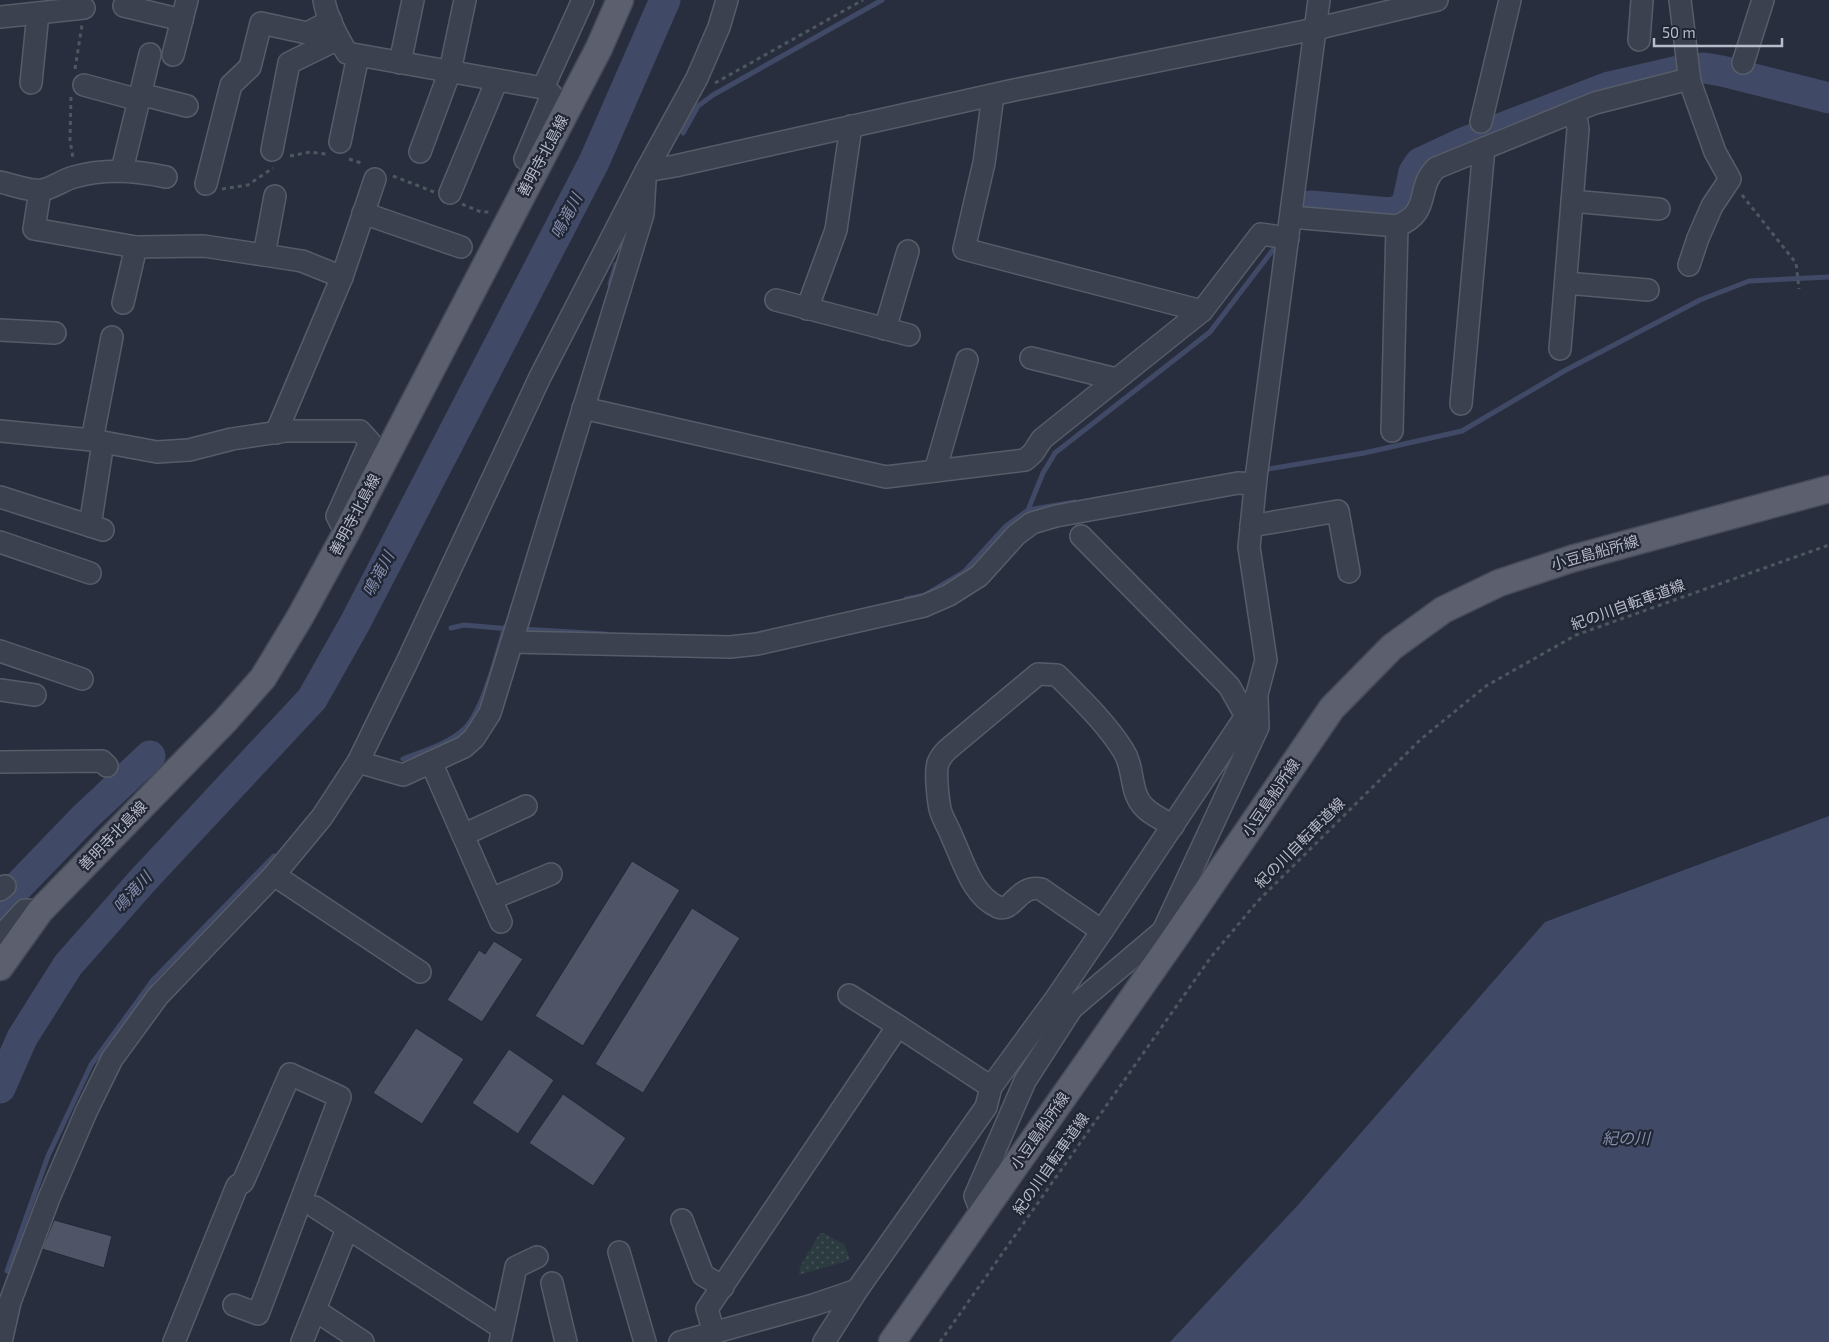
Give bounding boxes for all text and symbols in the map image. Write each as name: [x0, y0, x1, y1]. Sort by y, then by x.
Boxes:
scale bar: [1654, 15, 1782, 47]
text: 50 m: [1662, 23, 1696, 41]
street label: 善明寺北島線: [513, 112, 571, 199]
water label: 鳴滝川: [546, 188, 586, 241]
street label: 善明寺北島線: [325, 471, 383, 558]
street label: 小豆島船所線: [1549, 531, 1640, 573]
water label: 鳴滝川: [358, 546, 398, 599]
street label: 紀の川自転車道線: [1568, 575, 1687, 633]
street label: 小豆島船所線: [1238, 755, 1303, 840]
street label: 紀の川自転車道線: [1250, 793, 1348, 891]
street label: 善明寺北島線: [75, 797, 150, 874]
water label: 鳴滝川: [109, 866, 156, 916]
street label: 小豆島船所線: [1006, 1088, 1072, 1172]
street label: 紀の川自転車道線: [1008, 1109, 1092, 1218]
water label: 紀の川: [1602, 1128, 1652, 1147]

